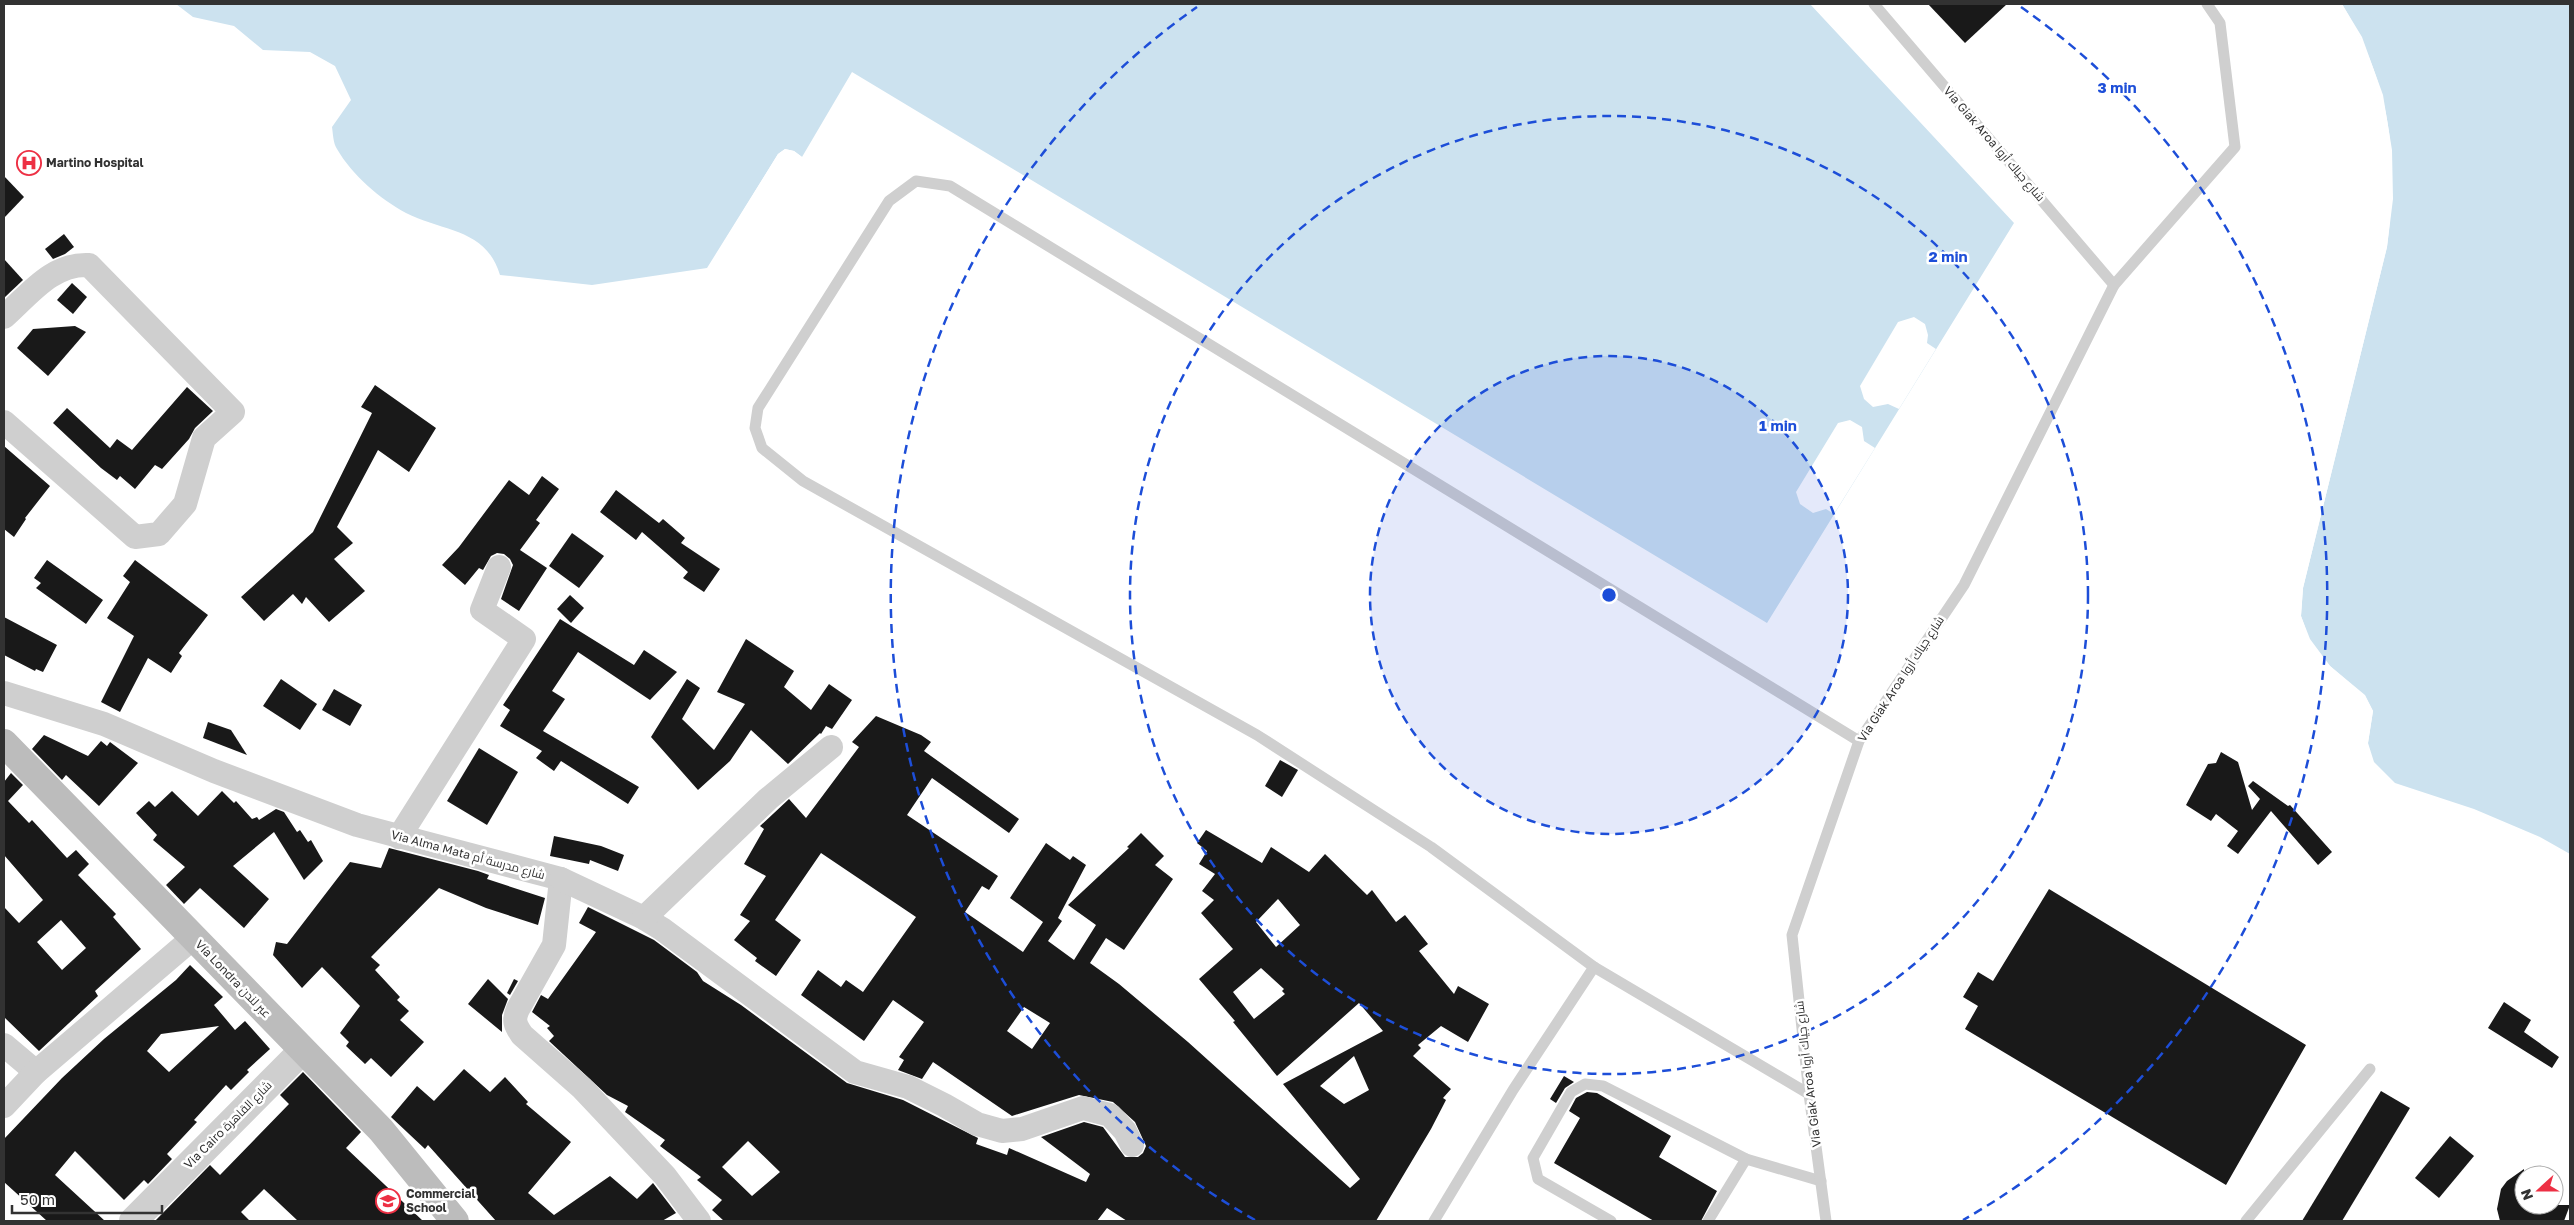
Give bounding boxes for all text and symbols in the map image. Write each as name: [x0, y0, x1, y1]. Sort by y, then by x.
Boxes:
text: 3 min: [2097, 78, 2137, 96]
street label: Via Giak Aroa شارع جياك أروا: [1940, 83, 2048, 205]
hospital icon: Martino Hospital: [16, 150, 42, 176]
place label: Martino Hospital: [46, 155, 144, 170]
text: 2 min: [1928, 247, 1968, 265]
text: 1 min: [1759, 416, 1797, 434]
centre of rings: [1600, 586, 1618, 604]
street label: Via Giak Aroa شارع جياك أروا: [1854, 613, 1948, 745]
street label: Via Alma Mata شارع مدرسة أم: [389, 827, 547, 883]
street label: Vía Londra عبر لندن: [192, 937, 274, 1021]
street label: Via Giak Aroa شارع جياك أروا: [1791, 1000, 1825, 1148]
street label: Via Cairo شارع القاهرة: [181, 1078, 275, 1172]
north arrow: [2514, 1165, 2564, 1215]
scale bar: [12, 1182, 162, 1214]
place label: Commercial School: [406, 1186, 475, 1215]
text: N: [2517, 1187, 2536, 1203]
school or university icon: Commercial School: [375, 1188, 401, 1214]
text: 50 m: [20, 1190, 55, 1208]

